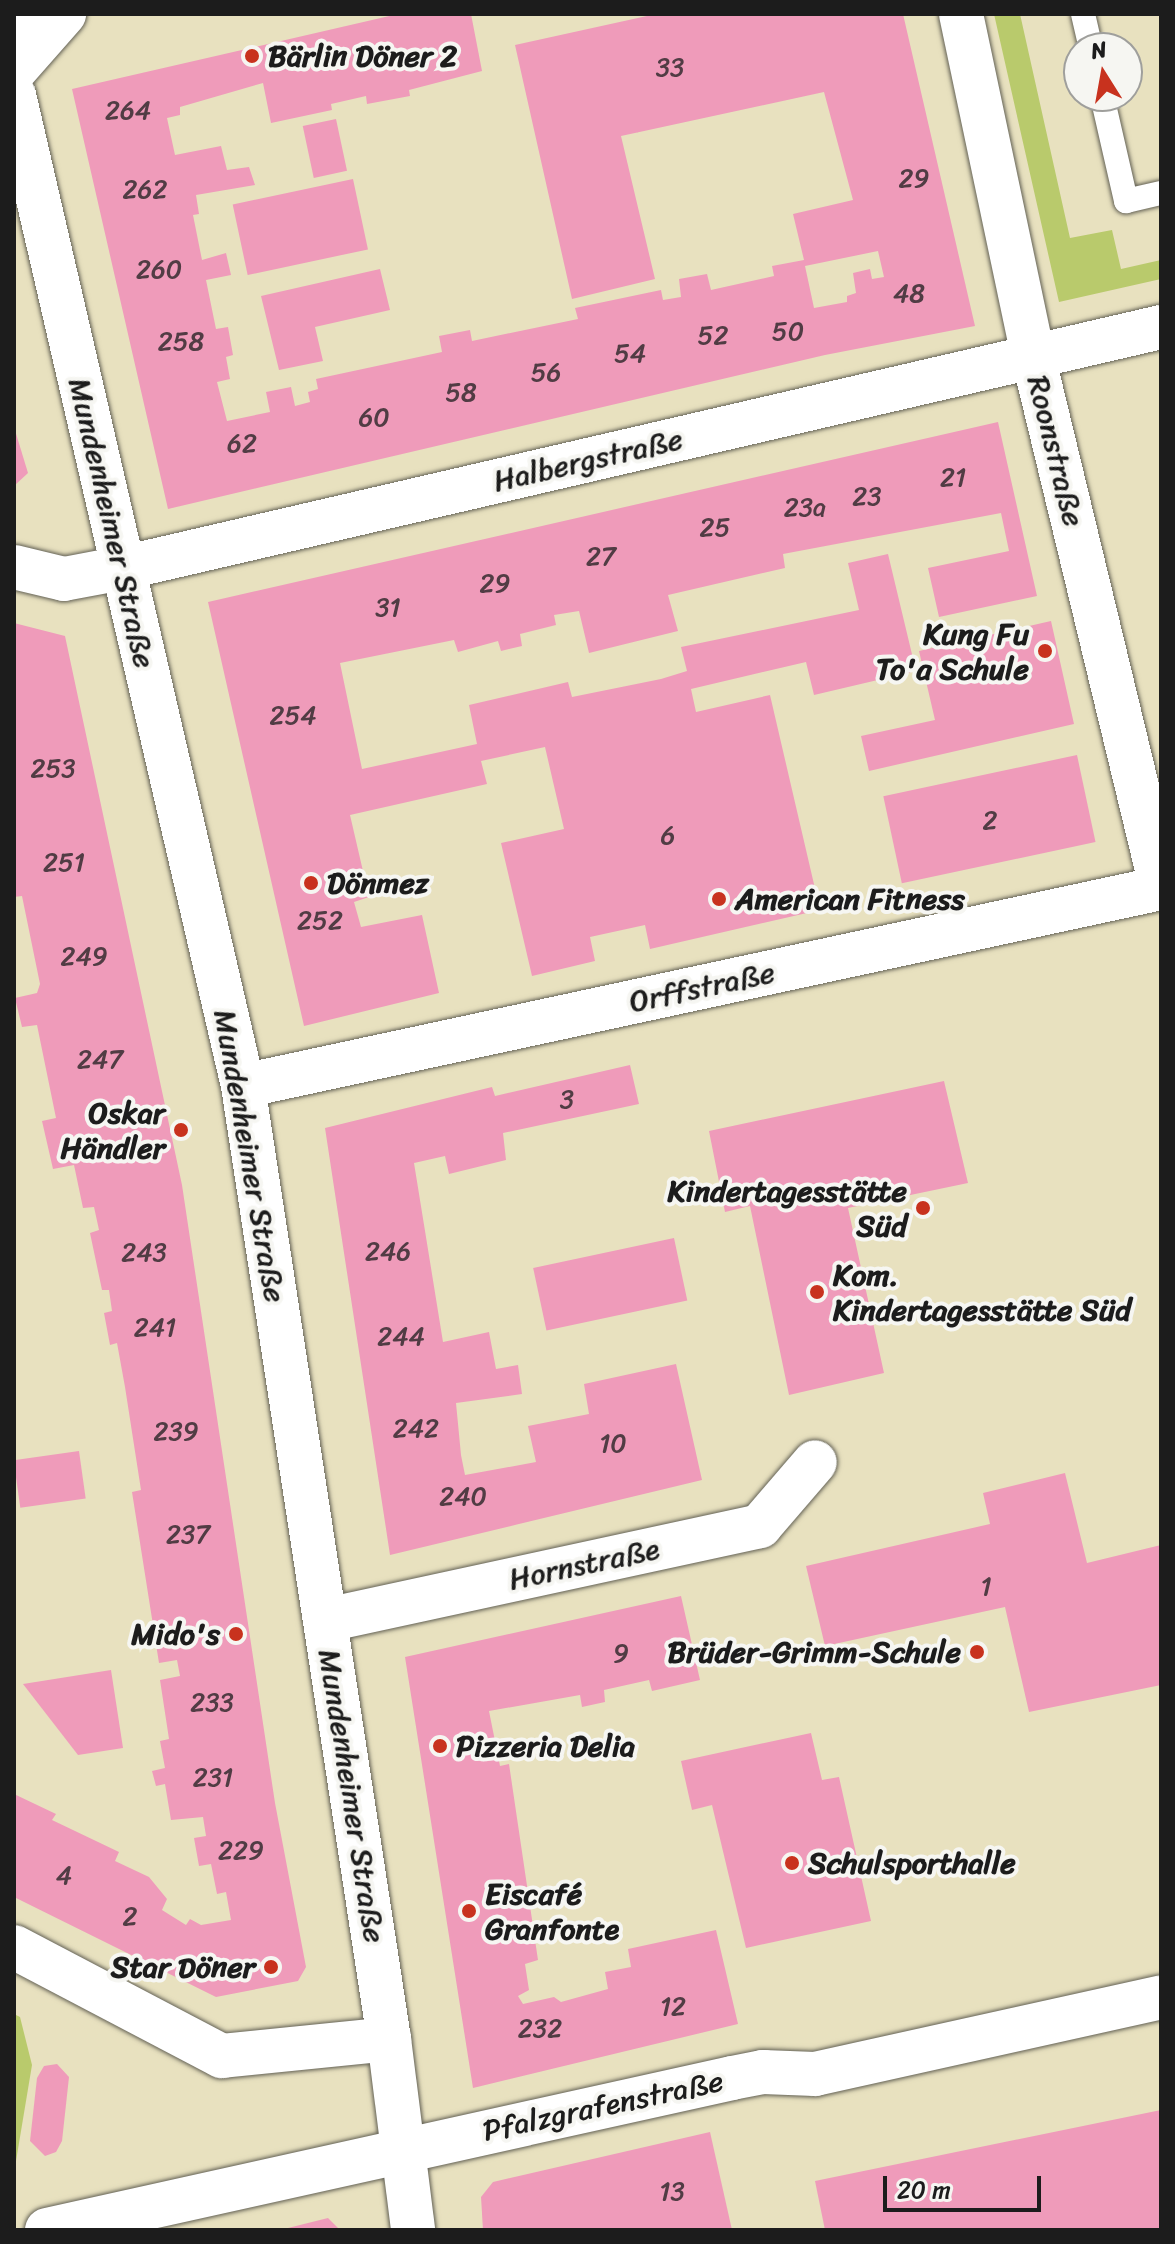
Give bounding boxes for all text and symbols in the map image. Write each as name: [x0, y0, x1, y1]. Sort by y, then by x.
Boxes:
text: N: [1088, 29, 1110, 71]
north arrow: [1063, 32, 1143, 112]
place label: Bärlin Döner 2: [268, 38, 457, 74]
marker: Bärlin Döner 2: [243, 47, 261, 65]
house number: 33: [656, 52, 684, 84]
house number: 264: [105, 95, 151, 127]
house number: 29: [899, 163, 929, 195]
house number: 262: [123, 174, 167, 206]
house number: 260: [136, 254, 182, 286]
house number: 48: [893, 278, 925, 310]
house number: 50: [772, 316, 804, 348]
house number: 52: [698, 320, 728, 352]
house number: 258: [158, 326, 204, 358]
house number: 54: [614, 338, 646, 370]
house number: 56: [531, 357, 561, 389]
street label: Roonstraße: [1020, 372, 1092, 530]
street label: Mundenheimer Straße: [61, 374, 163, 672]
house number: 58: [445, 377, 477, 409]
house number: 60: [358, 402, 390, 434]
street label: Halbergstraße: [490, 421, 686, 499]
house number: 62: [227, 428, 257, 460]
house number: 21: [940, 462, 966, 494]
house number: 23: [852, 481, 882, 513]
house number: 23a: [784, 492, 826, 524]
house number: 25: [700, 512, 730, 544]
house number: 27: [586, 541, 616, 573]
house number: 29: [480, 568, 510, 600]
house number: 31: [375, 592, 401, 624]
place label: Kung Fu To'a Schule: [876, 616, 1029, 686]
marker: Kung Fu To'a Schule: [1036, 642, 1054, 660]
house number: 254: [269, 700, 317, 732]
house number: 253: [30, 753, 76, 785]
house number: 2: [982, 805, 998, 837]
house number: 6: [661, 820, 675, 852]
house number: 251: [43, 847, 85, 879]
place label: Dönmez: [327, 865, 429, 901]
marker: Dönmez: [302, 874, 320, 892]
place label: American Fitness: [735, 881, 963, 917]
marker: American Fitness: [710, 890, 728, 908]
house number: 252: [297, 905, 343, 937]
house number: 249: [60, 941, 108, 973]
street label: Orffstraße: [626, 954, 778, 1020]
street label: Mundenheimer Straße: [207, 1007, 293, 1305]
house number: 247: [77, 1044, 123, 1076]
house number: 3: [560, 1084, 574, 1116]
place label: Oskar Händler: [60, 1095, 165, 1166]
marker: Oskar Händler: [172, 1121, 190, 1139]
place label: Kindertagesstätte Süd: [668, 1173, 907, 1244]
marker: Kindertagesstätte Süd: [914, 1199, 932, 1217]
house number: 246: [365, 1236, 411, 1268]
house number: 243: [121, 1237, 167, 1269]
place label: Kom. Kindertagesstätte Süd: [833, 1257, 1131, 1328]
marker: Kom. Kindertagesstätte Süd: [808, 1283, 826, 1301]
house number: 241: [134, 1312, 176, 1344]
house number: 244: [377, 1321, 425, 1353]
house number: 242: [393, 1413, 439, 1445]
house number: 239: [153, 1416, 199, 1448]
house number: 10: [599, 1428, 627, 1460]
house number: 240: [439, 1481, 487, 1513]
house number: 237: [166, 1519, 210, 1551]
street label: Hornstraße: [505, 1531, 663, 1597]
house number: 1: [980, 1571, 992, 1603]
place label: Mido's: [131, 1616, 220, 1652]
marker: Mido's: [227, 1625, 245, 1643]
place label: Brüder-Grimm-Schule: [667, 1634, 961, 1670]
house number: 9: [613, 1638, 629, 1670]
marker: Brüder-Grimm-Schule: [968, 1643, 986, 1661]
street label: Mundenheimer Straße: [311, 1647, 393, 1945]
house number: 233: [190, 1687, 234, 1719]
place label: Pizzeria Delia: [456, 1728, 635, 1764]
marker: Pizzeria Delia: [431, 1737, 449, 1755]
house number: 231: [193, 1762, 233, 1794]
house number: 229: [218, 1835, 264, 1867]
place label: Schulsporthalle: [808, 1845, 1016, 1881]
marker: Schulsporthalle: [783, 1854, 801, 1872]
house number: 4: [56, 1860, 72, 1892]
place label: Eiscafé Granfonte: [485, 1876, 619, 1946]
house number: 2: [122, 1901, 138, 1933]
marker: Eiscafé Granfonte: [460, 1902, 478, 1920]
place label: Star Döner: [111, 1949, 255, 1985]
marker: Star Döner: [262, 1958, 280, 1976]
house number: 12: [660, 1991, 686, 2023]
house number: 232: [518, 2013, 562, 2045]
street label: Pfalzgrafenstraße: [479, 2063, 727, 2149]
scale bar: [887, 2160, 1045, 2210]
text: 20 m: [897, 2169, 951, 2211]
house number: 13: [659, 2176, 685, 2208]

